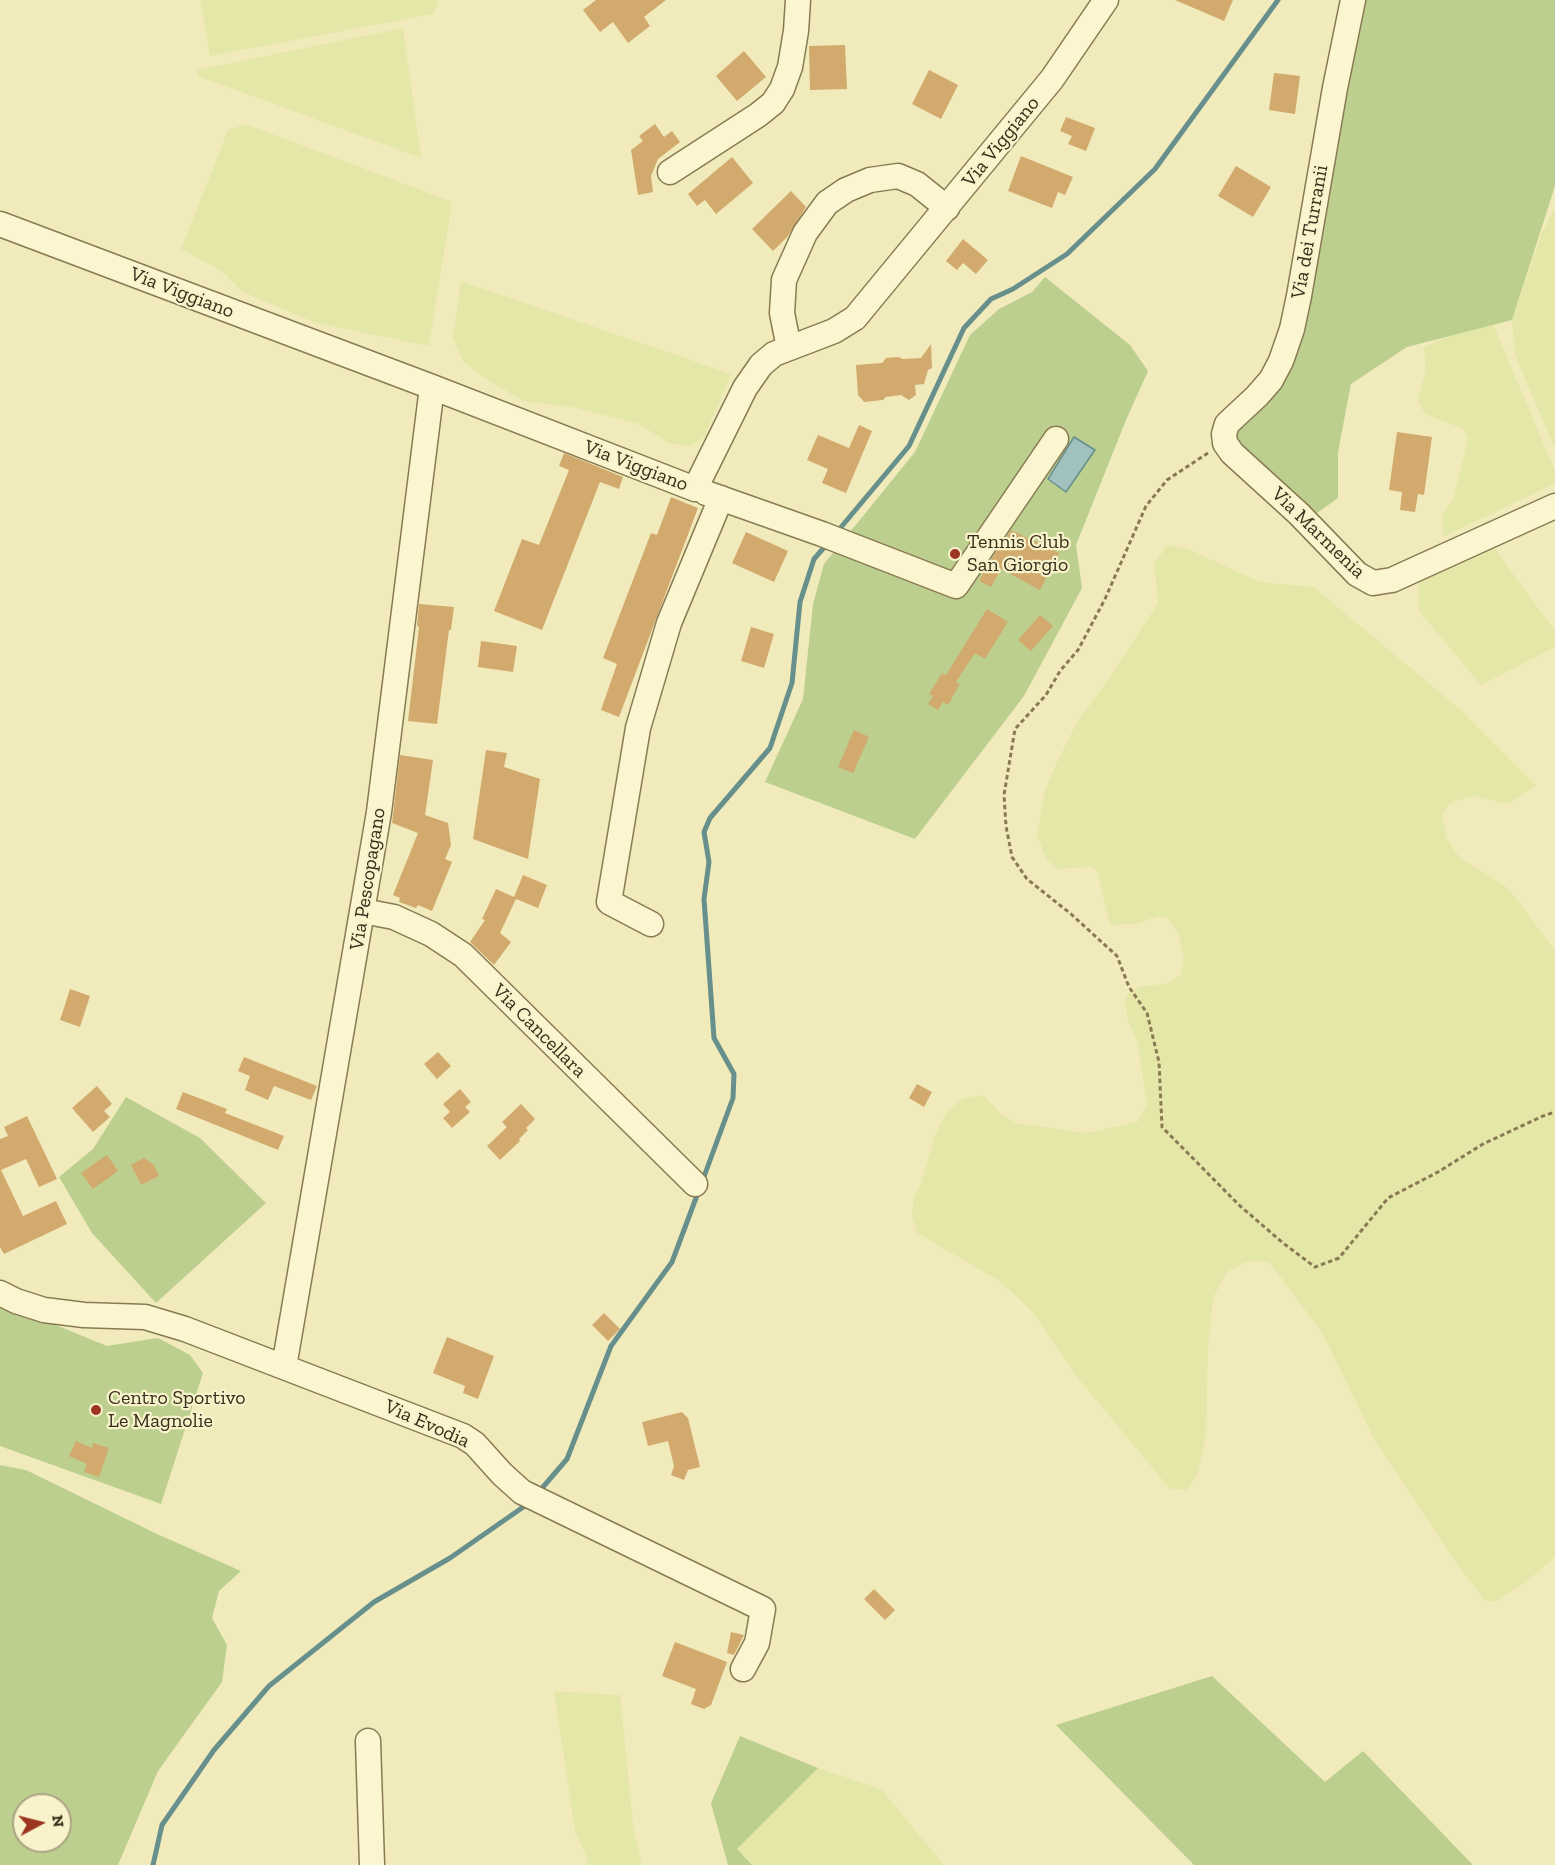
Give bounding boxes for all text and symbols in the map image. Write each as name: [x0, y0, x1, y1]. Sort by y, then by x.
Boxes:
street label: Via Viggiano: [957, 92, 1045, 192]
street label: Via dei Turranii: [1286, 163, 1334, 301]
street label: Via Viggiano: [127, 262, 237, 324]
street label: Via Viggiano: [581, 435, 691, 497]
street label: Via Marmenia: [1266, 482, 1370, 584]
place label: Tennis Club San Giorgio: [967, 530, 1069, 577]
marker: Tennis Club San Giorgio: [948, 547, 962, 561]
street label: Via Pescopagano: [345, 806, 391, 952]
street label: Via Cancellara: [487, 979, 591, 1083]
place label: Centro Sportivo Le Magnolie: [108, 1386, 246, 1433]
street label: Via Evodia: [381, 1395, 473, 1453]
marker: Centro Sportivo Le Magnolie: [89, 1403, 103, 1417]
north arrow: [12, 1793, 72, 1853]
text: N: [48, 1814, 69, 1828]

